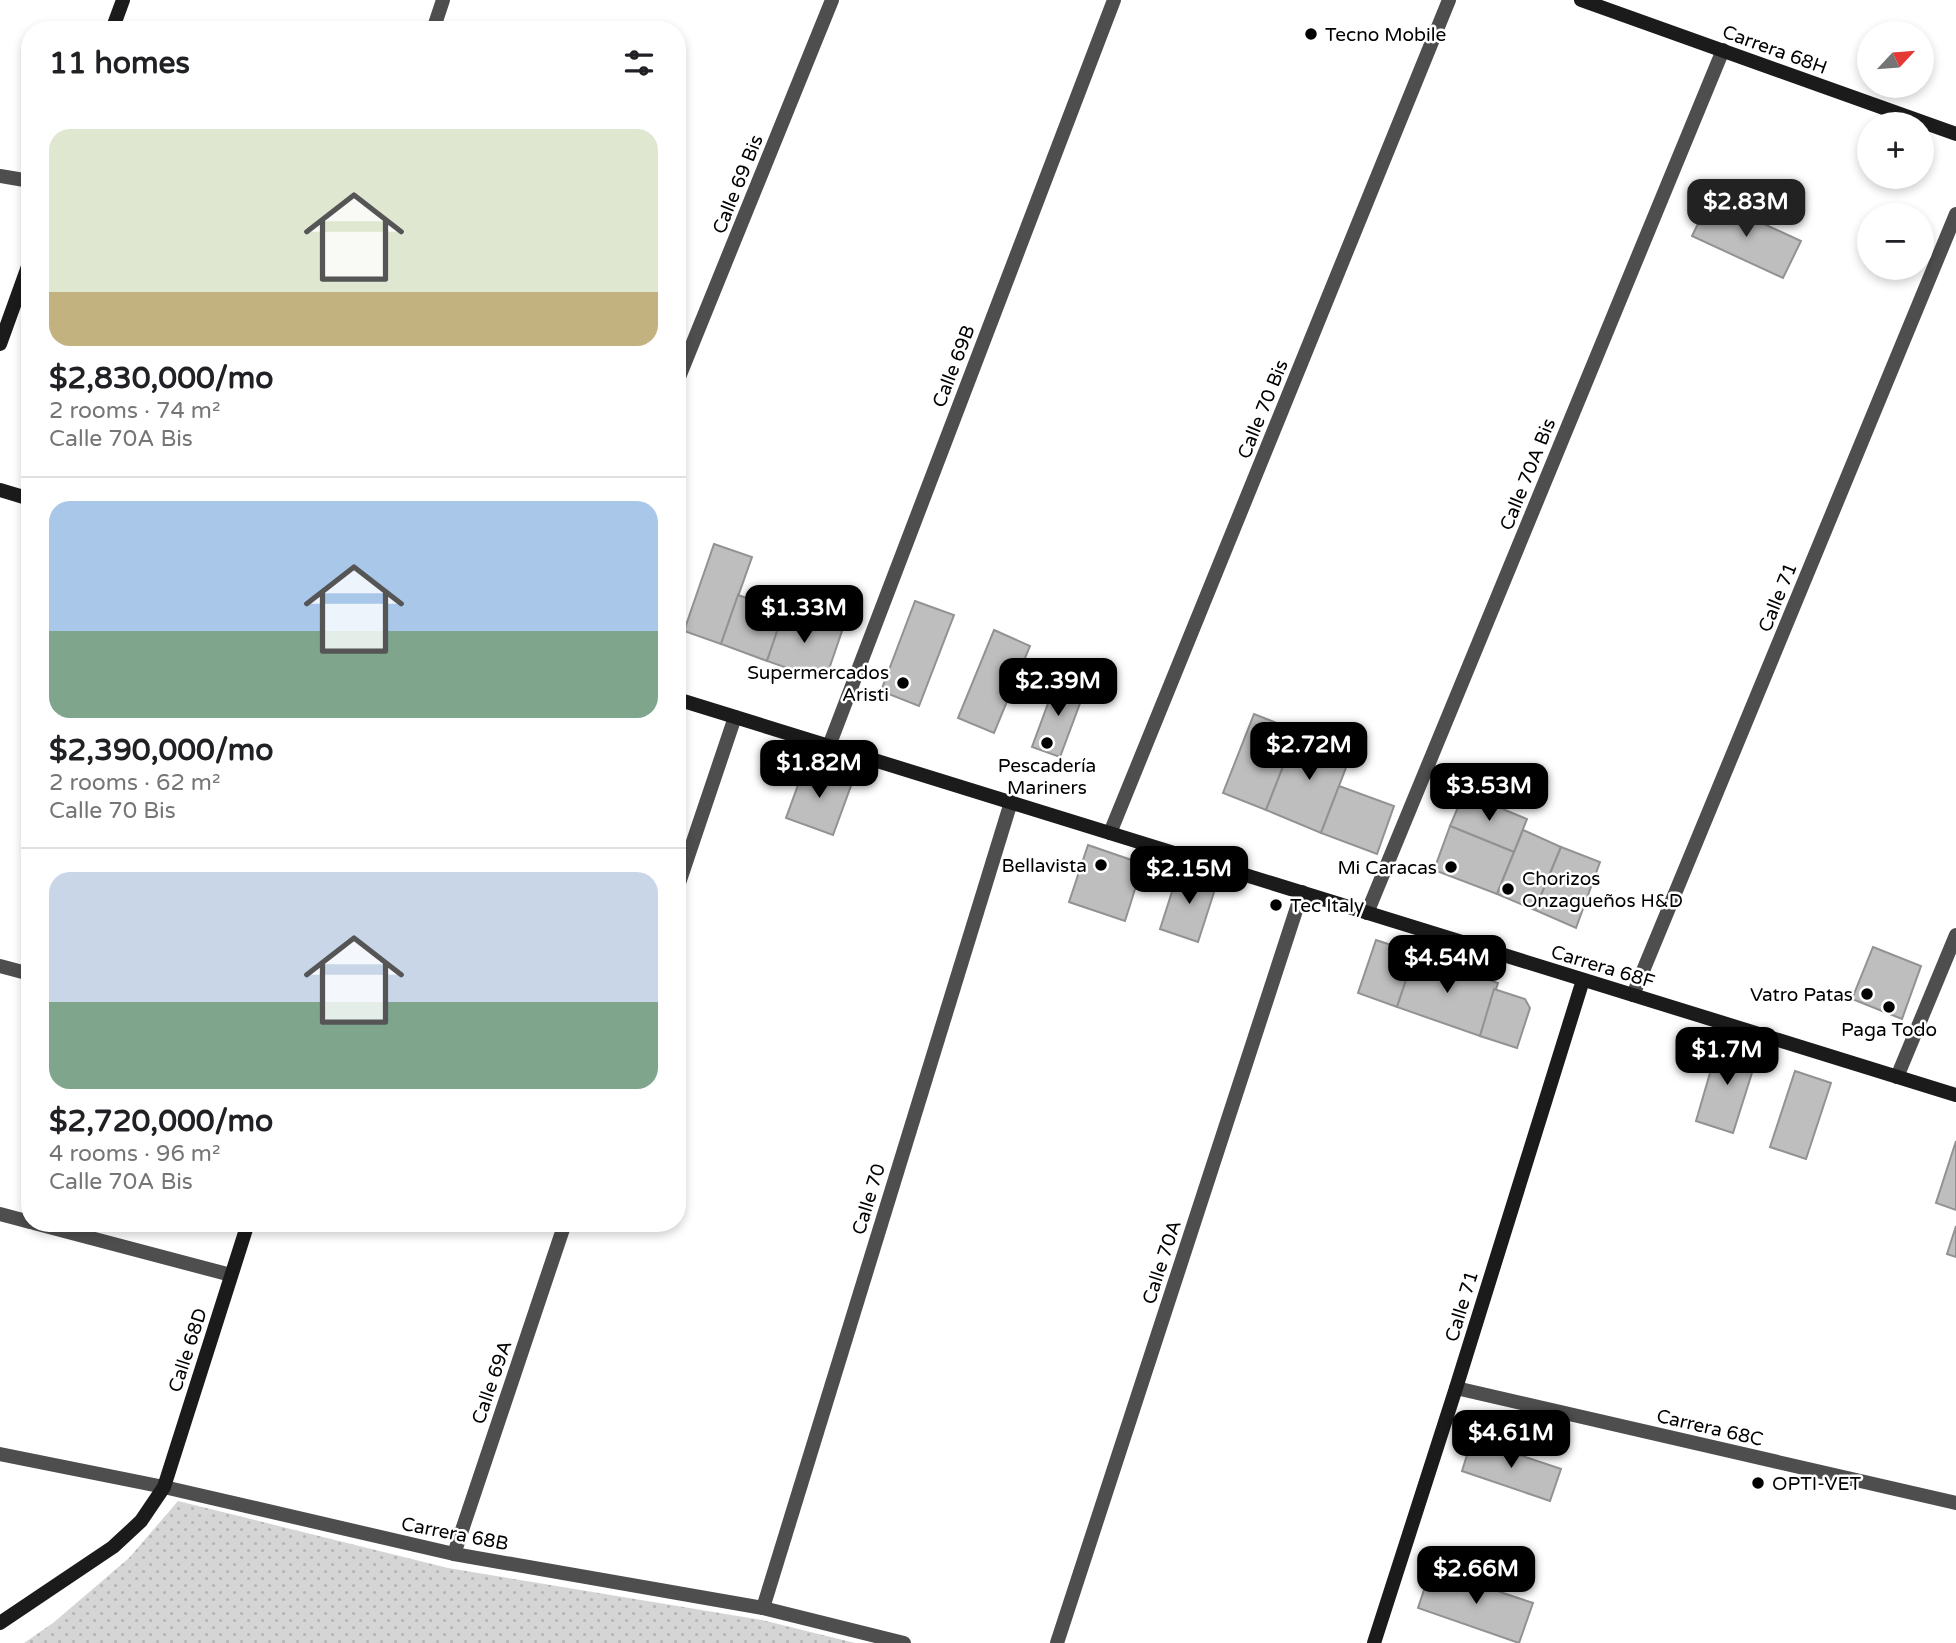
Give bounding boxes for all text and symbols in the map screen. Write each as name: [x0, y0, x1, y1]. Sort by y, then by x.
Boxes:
street label: Carrera 68H: [1719, 21, 1830, 79]
north arrow: [1857, 21, 1934, 98]
map controls: [1857, 21, 1934, 280]
place label: Tecno Mobile: [1325, 24, 1446, 46]
marker: Tecno Mobile: [1303, 26, 1319, 42]
icon: filters: [620, 44, 658, 82]
text: 11 homes: [49, 45, 190, 82]
button: +: [1857, 112, 1934, 189]
street label: Calle 69 Bis: [708, 132, 768, 237]
icon: home: [291, 174, 417, 300]
pin: $2.83M: [1689, 180, 1803, 239]
text: $2.83M: [1703, 188, 1789, 216]
button: −: [1857, 203, 1934, 280]
street label: Calle 69B: [928, 322, 980, 410]
street label: Calle 70 Bis: [1233, 357, 1293, 462]
text: $2,830,000/mo: [49, 360, 273, 397]
text: 2 rooms · 74 m²: [49, 397, 220, 425]
street label: Calle 70A Bis: [1495, 415, 1560, 534]
text: Calle 70A Bis: [49, 425, 193, 453]
icon: home: [291, 546, 417, 672]
street label: Calle 71: [1754, 559, 1802, 635]
pin: $1.33M: [747, 586, 861, 645]
text: $1.33M: [761, 594, 847, 622]
pin: $2.39M: [1001, 658, 1115, 718]
place label: Supermercados Aristi: [747, 662, 889, 706]
text: $2.39M: [1015, 667, 1101, 695]
marker: Supermercados Aristi: [895, 675, 911, 691]
pin: $2.72M: [1252, 722, 1366, 782]
text: $2.72M: [1266, 731, 1352, 759]
text: $2,390,000/mo: [49, 732, 274, 769]
marker: Pescadería Mariners: [1039, 735, 1055, 751]
pin: $1.82M: [762, 740, 876, 800]
text: $1.82M: [776, 749, 862, 777]
place label: Pescadería Mariners: [998, 755, 1096, 799]
pin: $3.53M: [1432, 764, 1546, 823]
text: 2 rooms · 62 m²: [49, 769, 220, 797]
text: $3.53M: [1446, 772, 1532, 800]
text: Calle 70 Bis: [49, 797, 176, 825]
pin: $2.15M: [1132, 846, 1246, 906]
place label: Bellavista: [1001, 855, 1087, 877]
text: $2.15M: [1146, 855, 1232, 883]
marker: Bellavista: [1093, 857, 1109, 873]
place label: Mi Caracas: [1337, 857, 1437, 879]
marker: Mi Caracas: [1443, 859, 1459, 875]
place label: Chorizos Onzagueños H&D: [1522, 868, 1683, 912]
marker: Chorizos Onzagueños H&D: [1500, 881, 1516, 897]
place label: Tec Italy: [1290, 895, 1364, 917]
marker: Tec Italy: [1268, 897, 1284, 913]
icon: home: [291, 917, 417, 1043]
pin: $4.54M: [1390, 936, 1504, 995]
street label: Carrera 68F: [1548, 941, 1657, 993]
text: $4.54M: [1404, 944, 1490, 972]
place label: Vatro Patas: [1750, 984, 1853, 1006]
marker: Vatro Patas: [1859, 986, 1875, 1002]
marker: Paga Todo: [1881, 999, 1897, 1015]
place label: Paga Todo: [1841, 1019, 1937, 1041]
pin: $1.7M: [1678, 1028, 1776, 1087]
text: $1.7M: [1691, 1036, 1763, 1064]
text: $2,720,000/mo: [49, 1103, 273, 1140]
text: 4 rooms · 96 m²: [49, 1140, 220, 1168]
street label: Calle 70: [848, 1161, 890, 1237]
text: Calle 70A Bis: [49, 1168, 193, 1196]
street label: Calle 70A: [1138, 1218, 1186, 1307]
street label: Calle 71: [1441, 1268, 1483, 1344]
street label: Calle 68D: [164, 1305, 212, 1395]
street label: Calle 69A: [467, 1338, 517, 1427]
street label: Carrera 68C: [1654, 1405, 1765, 1451]
pin: $4.61M: [1454, 1410, 1568, 1470]
text: $4.61M: [1468, 1419, 1554, 1447]
place label: OPTI-VET: [1772, 1473, 1862, 1495]
marker: OPTI-VET: [1750, 1475, 1766, 1491]
street label: Carrera 68B: [399, 1513, 510, 1555]
pin: $2.66M: [1419, 1546, 1533, 1606]
text: $2.66M: [1433, 1555, 1519, 1583]

